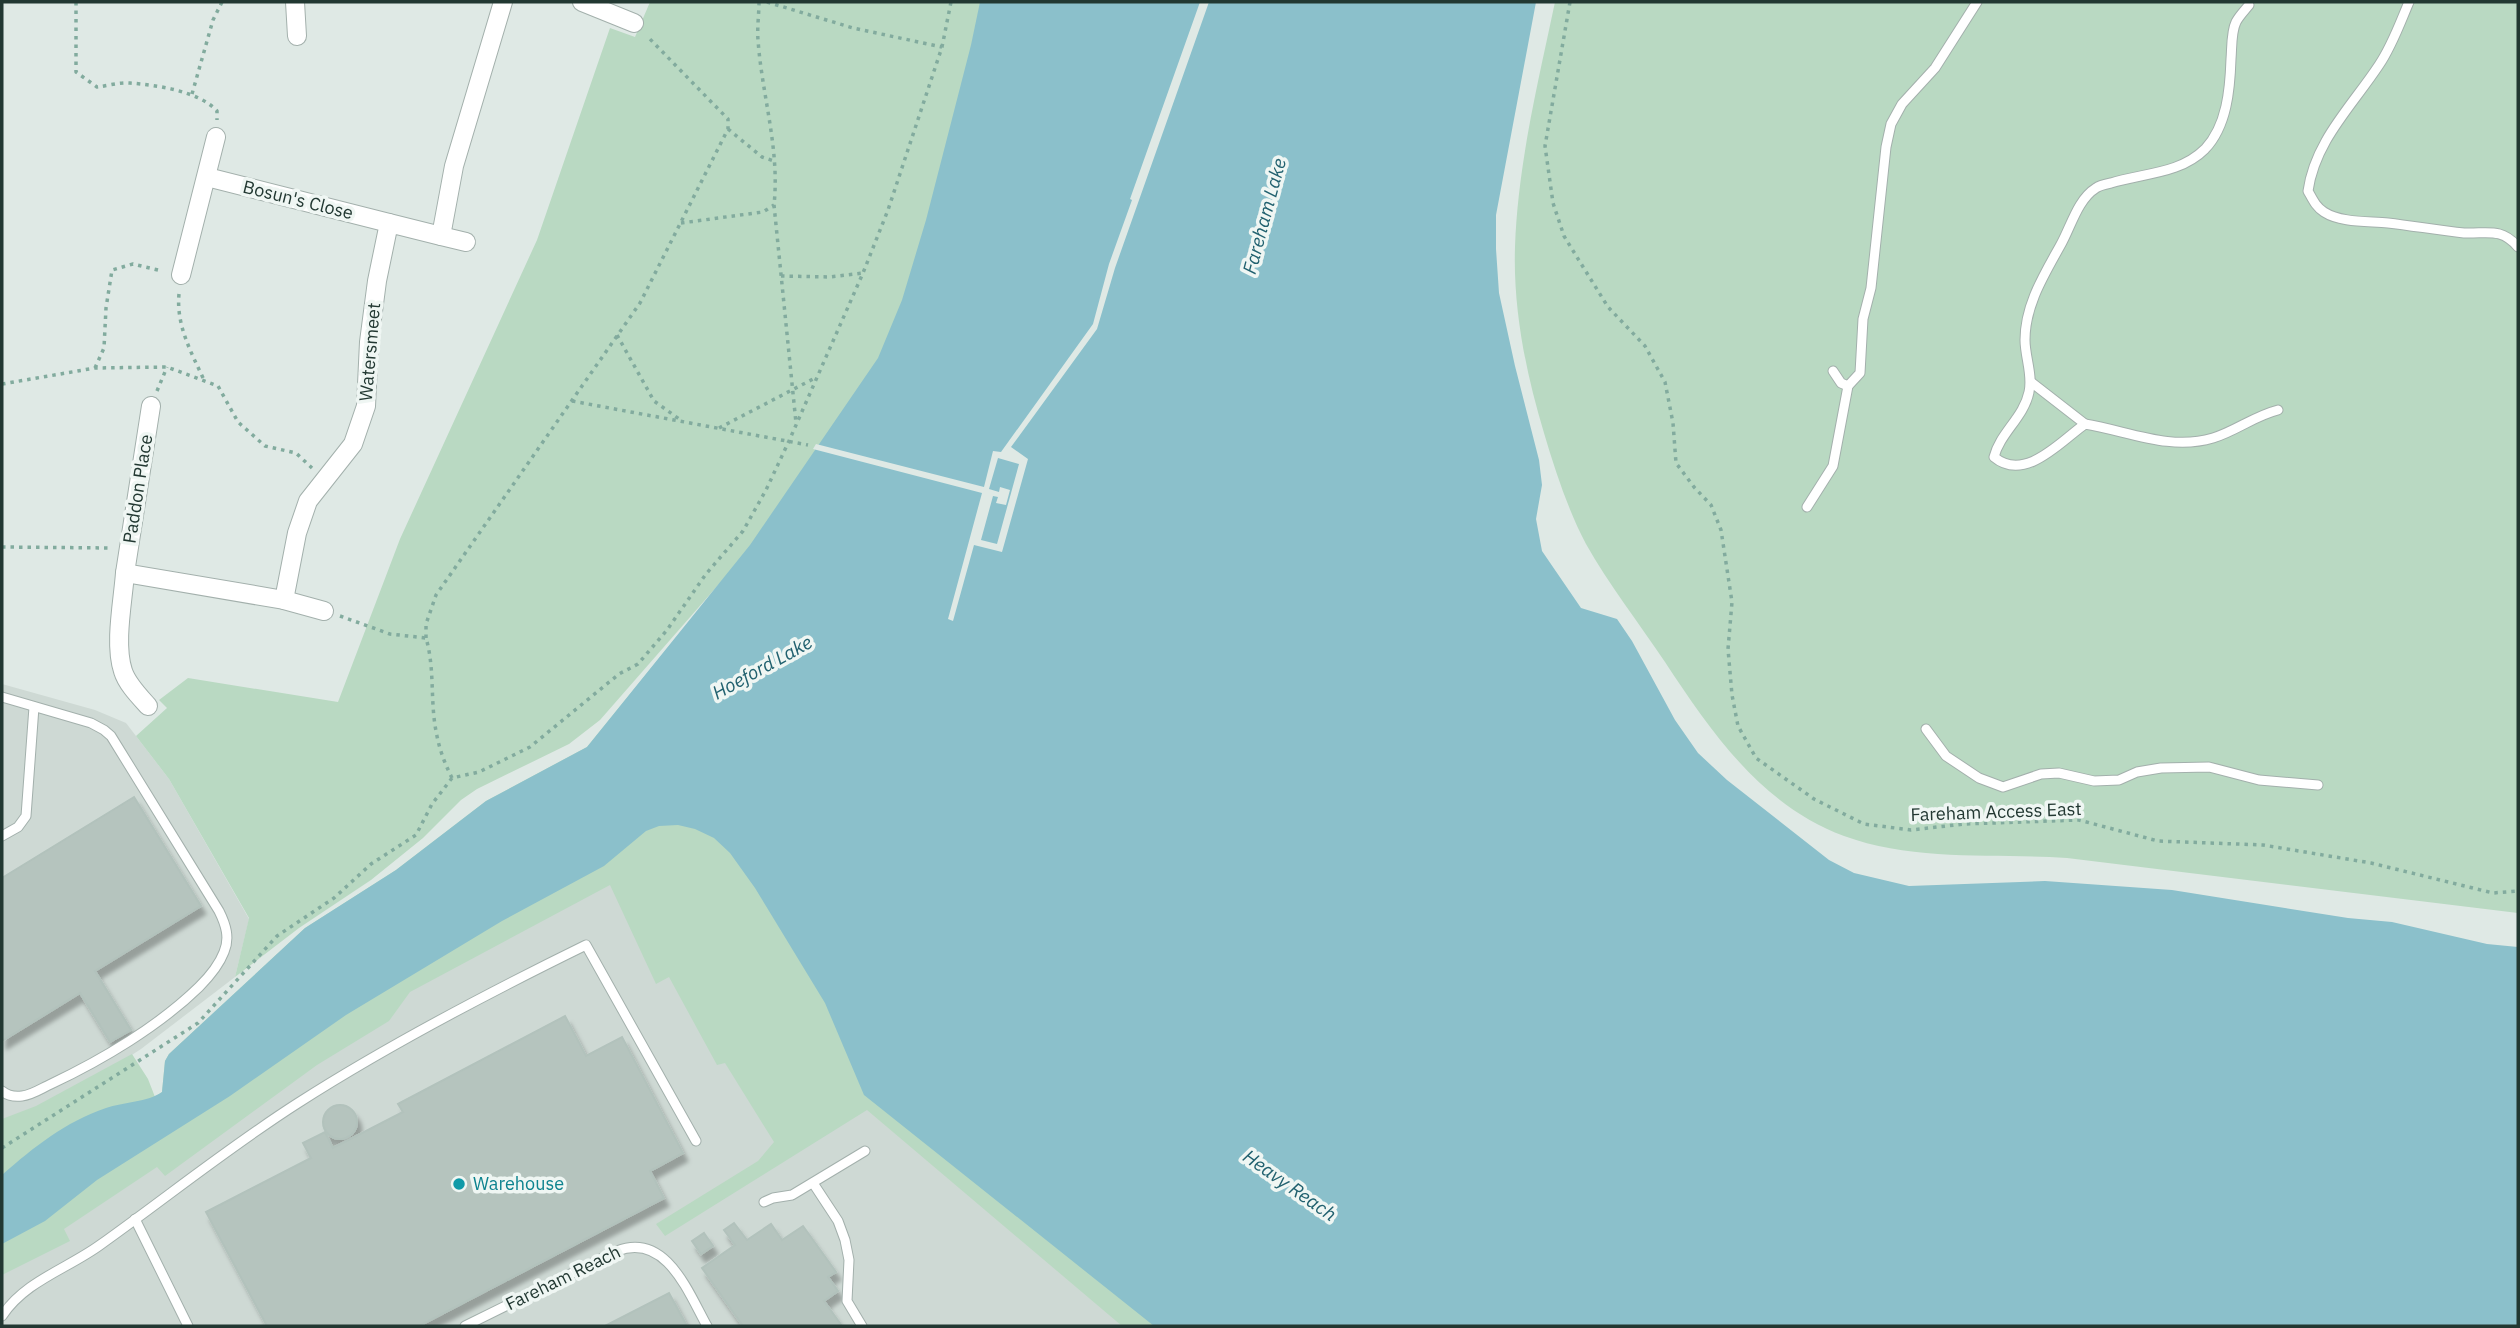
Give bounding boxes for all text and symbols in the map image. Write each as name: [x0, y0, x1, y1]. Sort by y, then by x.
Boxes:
water label: Fareham Lake: [1237, 155, 1291, 277]
street label: Bosun's Close: [241, 175, 356, 224]
street label: Watersmeet: [354, 302, 385, 402]
street label: Paddon Place: [118, 433, 157, 545]
water label: Hoeford Lake: [708, 629, 817, 704]
street label: Fareham Access East: [1910, 797, 2082, 826]
water label: Heavy Reach: [1239, 1144, 1341, 1226]
place label: Warehouse: [473, 1172, 564, 1195]
marker: Warehouse: [451, 1176, 467, 1192]
street label: Fareham Reach: [501, 1240, 624, 1315]

